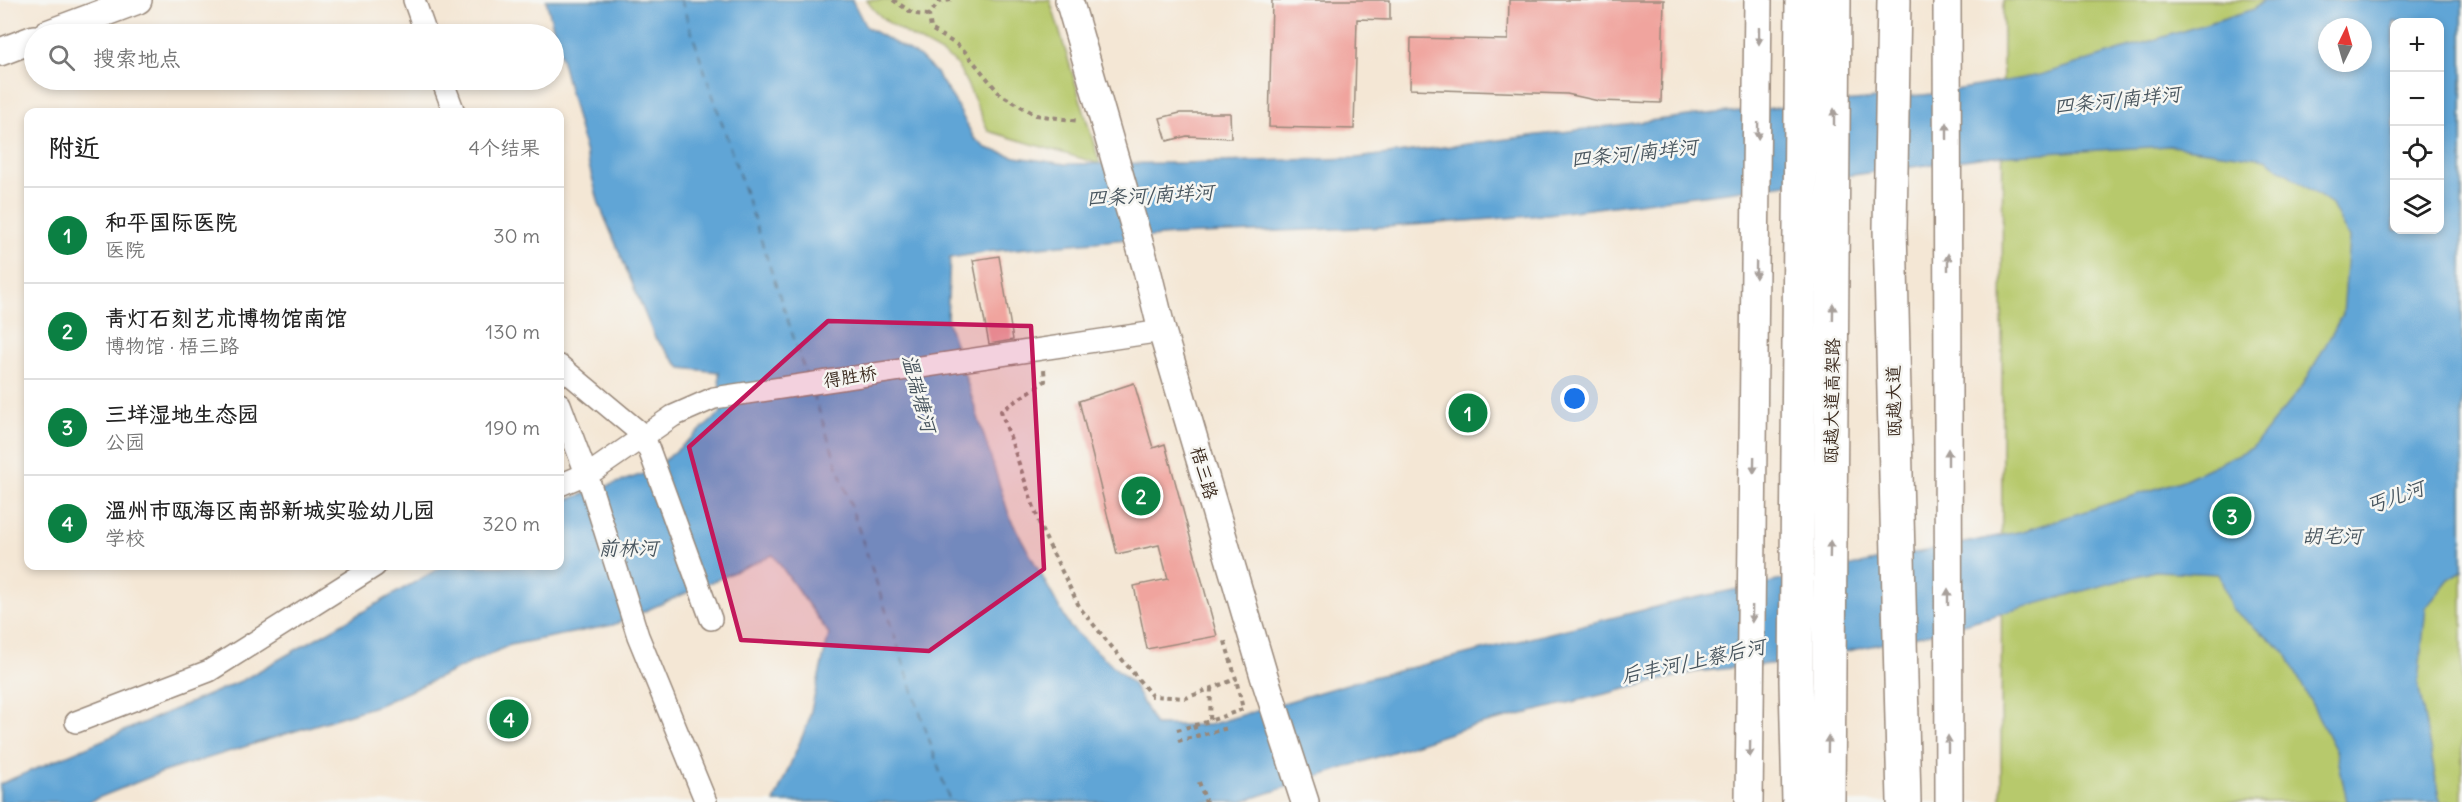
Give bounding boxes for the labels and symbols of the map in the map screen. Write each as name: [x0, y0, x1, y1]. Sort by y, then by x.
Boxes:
north arrow: [2318, 18, 2372, 72]
one-way arrow: [1754, 27, 1764, 46]
water label: 四条河/南垟河: [2052, 80, 2185, 119]
one-way arrow: [1829, 107, 1839, 126]
one-way arrow: [1942, 121, 1952, 140]
one-way arrow: [1753, 122, 1763, 141]
water label: 四条河/南垟河: [1569, 133, 1702, 172]
water label: 四条河/南垟河: [1086, 179, 1217, 210]
one-way arrow: [1943, 253, 1953, 272]
one-way arrow: [1751, 260, 1761, 279]
one-way arrow: [1828, 302, 1838, 321]
street label: 瓯越大道高架路: [1819, 338, 1844, 464]
water label: 温瑞塘河: [897, 351, 943, 438]
street label: 得胜桥: [821, 361, 878, 392]
street label: 瓯越大道: [1881, 365, 1906, 437]
your location: [1560, 384, 1589, 413]
pin: 1: [1448, 390, 1488, 436]
street label: 梧三路: [1186, 444, 1223, 502]
one-way arrow: [1943, 448, 1953, 467]
one-way arrow: [1749, 455, 1758, 474]
pin: 2: [1122, 474, 1160, 518]
water label: 丐儿河: [2362, 474, 2430, 518]
pin: 3: [2212, 494, 2252, 538]
water label: 胡宅河: [2302, 523, 2365, 548]
water label: 前林河: [598, 535, 661, 560]
one-way arrow: [1825, 539, 1835, 558]
one-way arrow: [1943, 587, 1953, 606]
one-way arrow: [1747, 604, 1756, 623]
water label: 后丰河/上蔡后河: [1618, 632, 1770, 688]
pin: 4: [490, 696, 528, 742]
one-way arrow: [1824, 734, 1833, 753]
one-way arrow: [1943, 734, 1953, 753]
one-way arrow: [1745, 739, 1755, 758]

